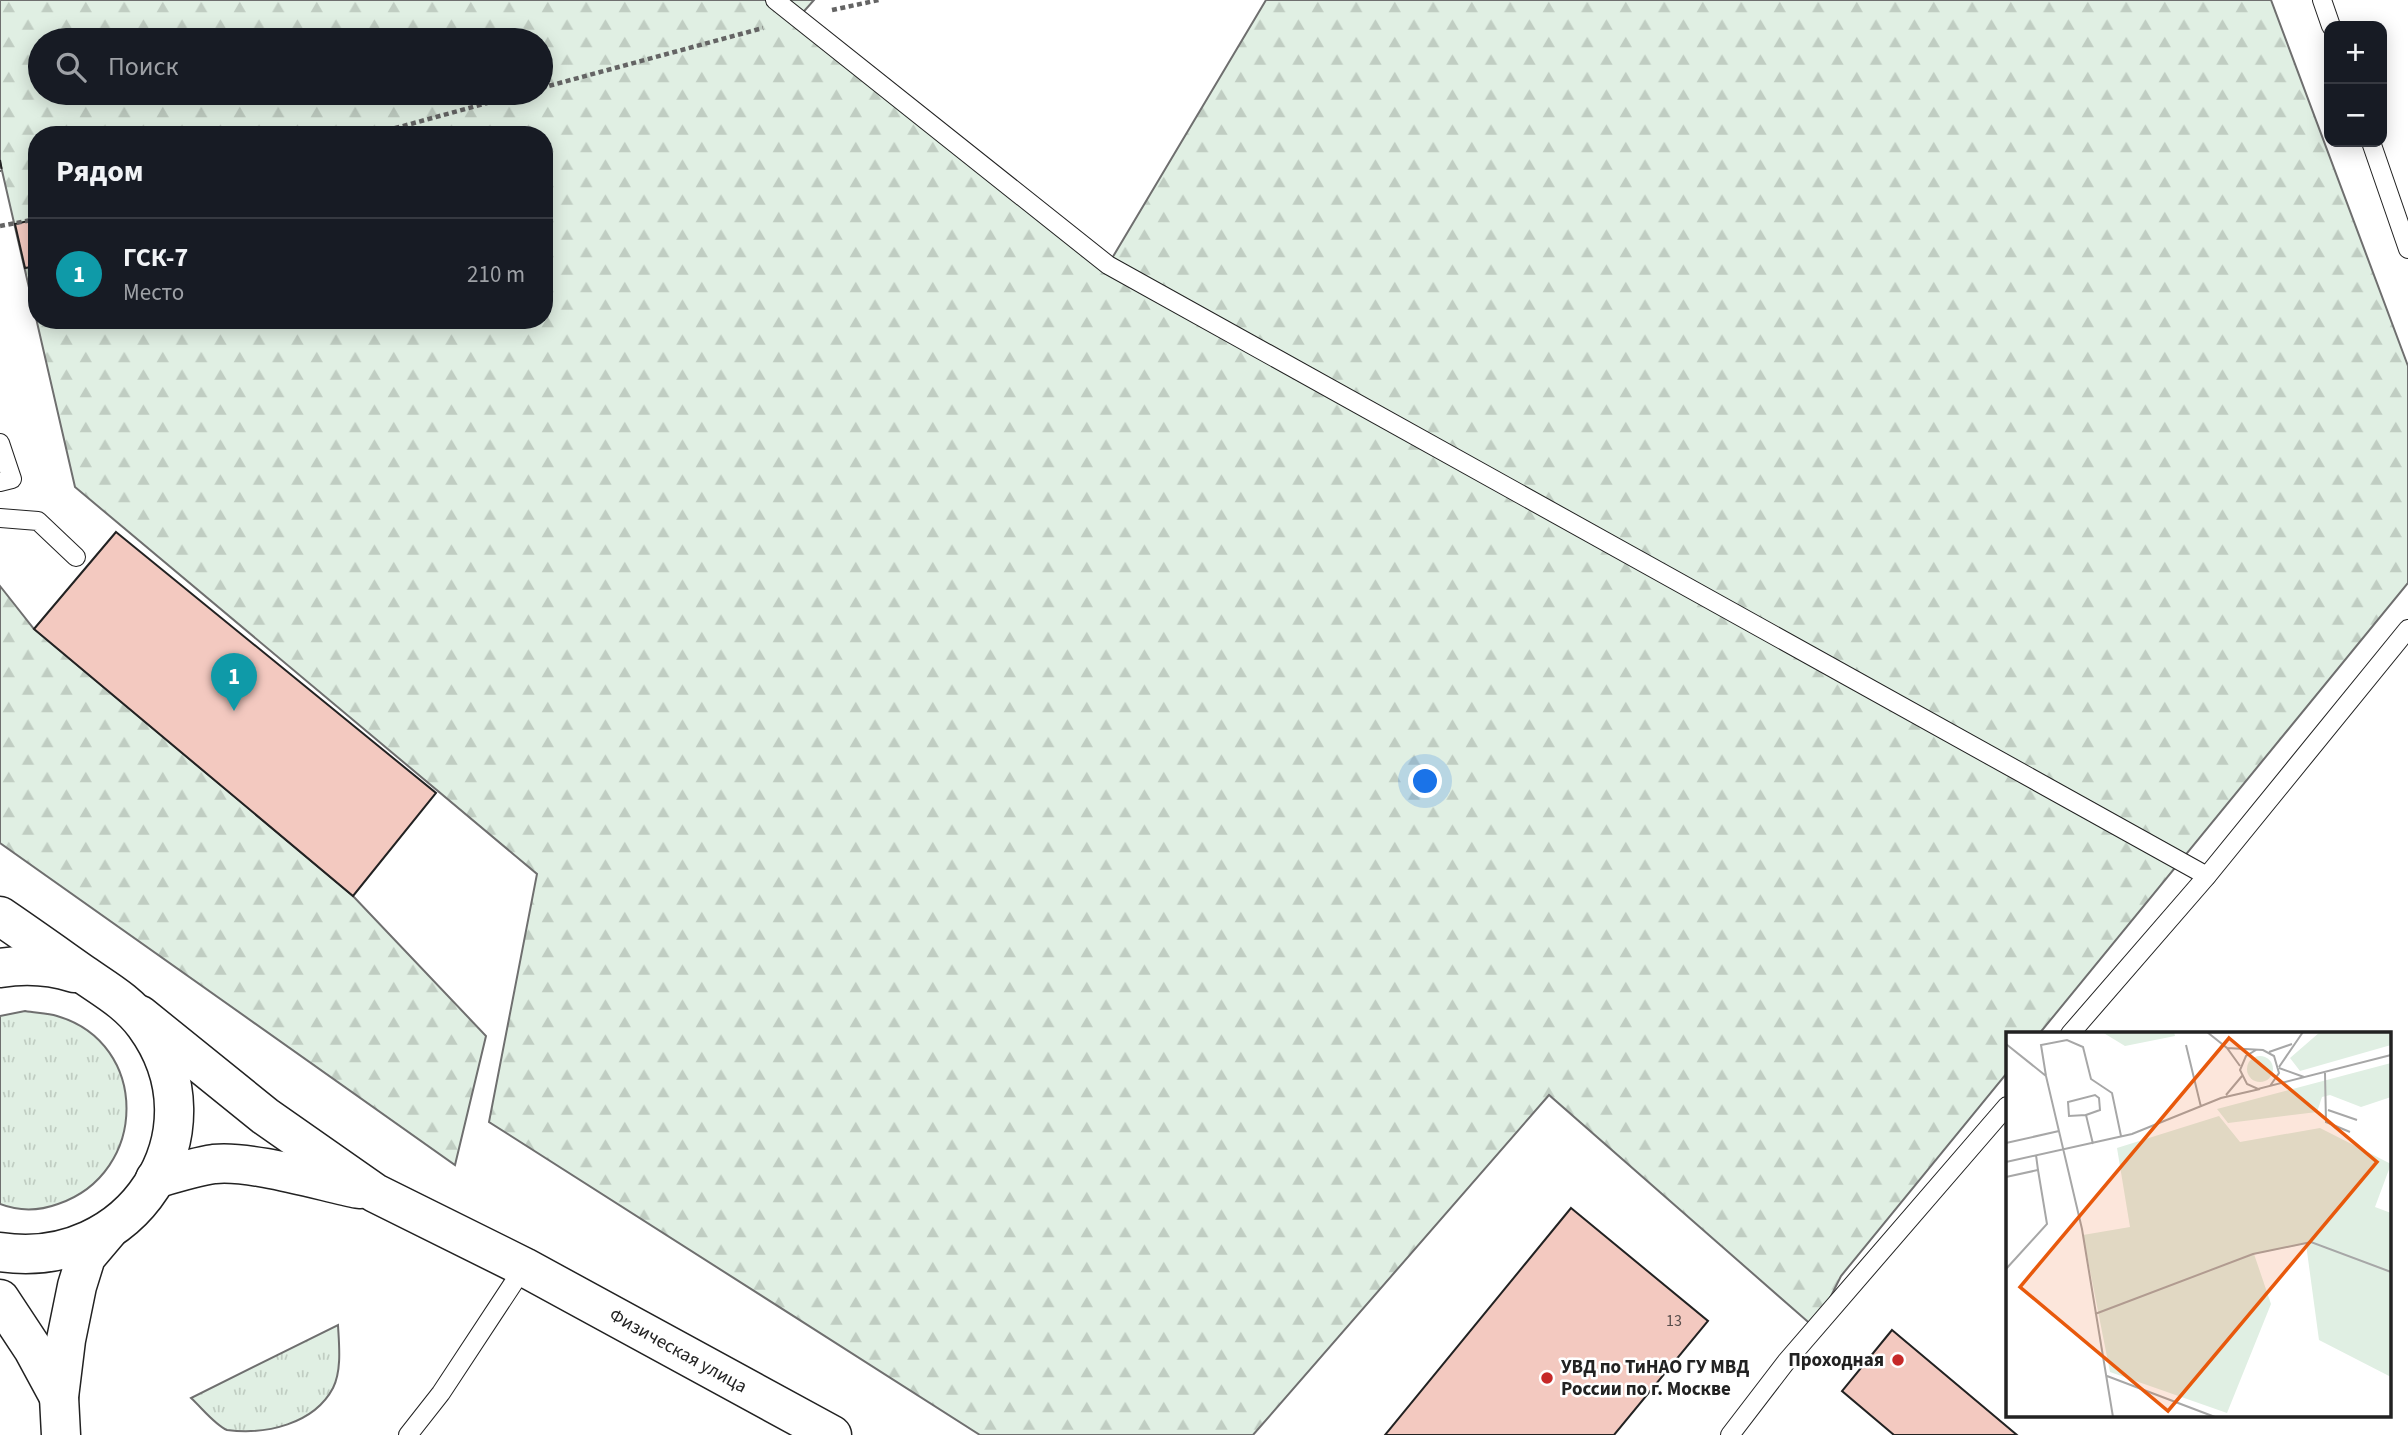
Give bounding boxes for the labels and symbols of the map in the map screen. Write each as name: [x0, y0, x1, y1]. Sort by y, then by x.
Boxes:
pin: 1: [211, 653, 257, 711]
your location: [1408, 764, 1442, 798]
inset map: [2006, 1032, 2390, 1418]
street label: Физическая улица: [604, 1302, 752, 1400]
house number: 13: [1666, 1310, 1682, 1332]
place label: Проходная: [1788, 1347, 1884, 1374]
marker: Проходная: [1890, 1352, 1906, 1368]
place label: УВД по ТиНАО ГУ МВД России по г. Москве: [1561, 1354, 1749, 1403]
marker: УВД по ТиНАО ГУ МВД России по г. Москве: [1539, 1370, 1555, 1386]

